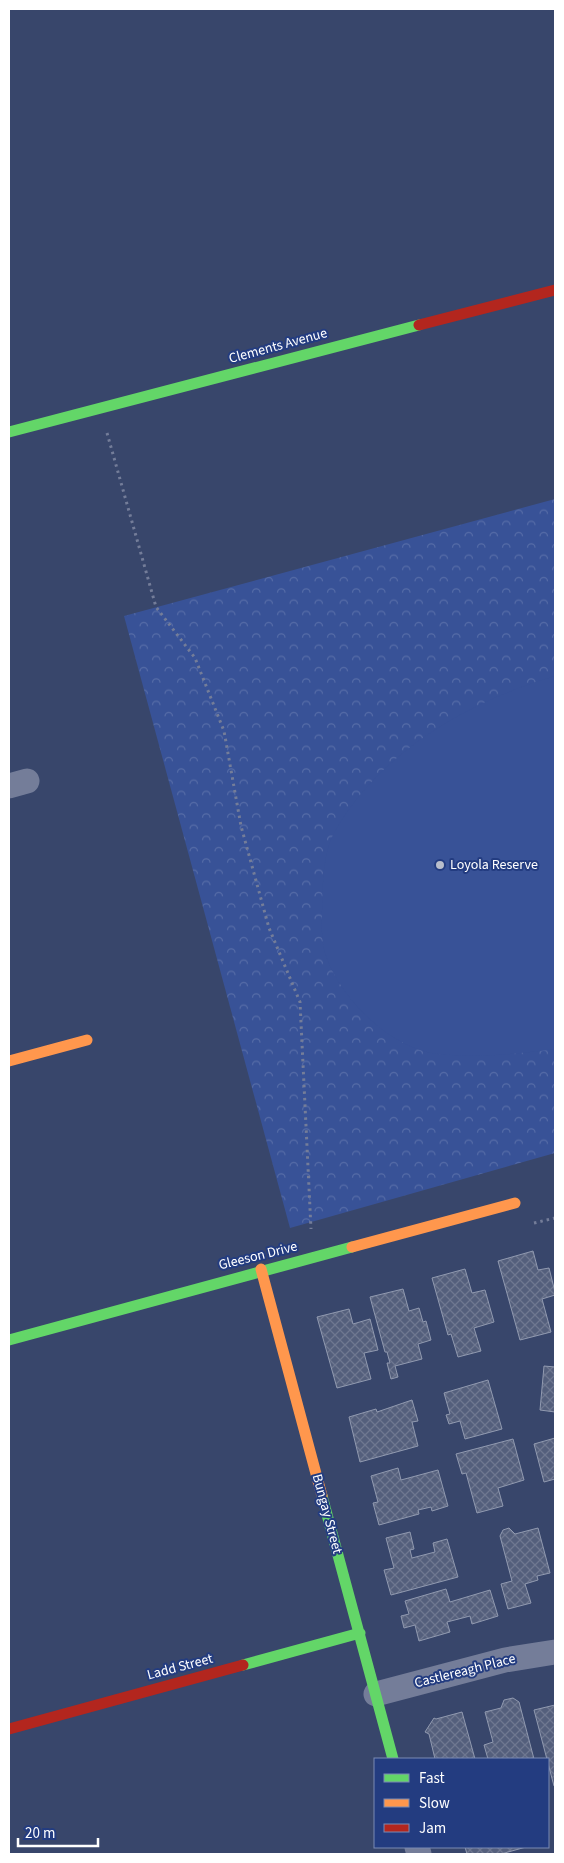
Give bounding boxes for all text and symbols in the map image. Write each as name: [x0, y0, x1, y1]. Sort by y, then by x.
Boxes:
street label: Clements Avenue: [227, 323, 329, 369]
place label: Loyola Reserve: [450, 855, 538, 875]
marker: Loyola Reserve: [434, 859, 446, 871]
street label: Gleeson Drive: [217, 1237, 299, 1275]
street label: Bungay Street: [307, 1472, 347, 1556]
street label: Ladd Street: [145, 1649, 215, 1685]
street label: Castlereagh Place: [412, 1649, 518, 1693]
legend: [374, 1758, 549, 1848]
text: Fast: [419, 1768, 445, 1789]
text: Slow: [419, 1793, 450, 1814]
scale bar: [18, 1816, 98, 1848]
text: Jam: [419, 1818, 446, 1839]
text: 20 m: [25, 1823, 55, 1844]

